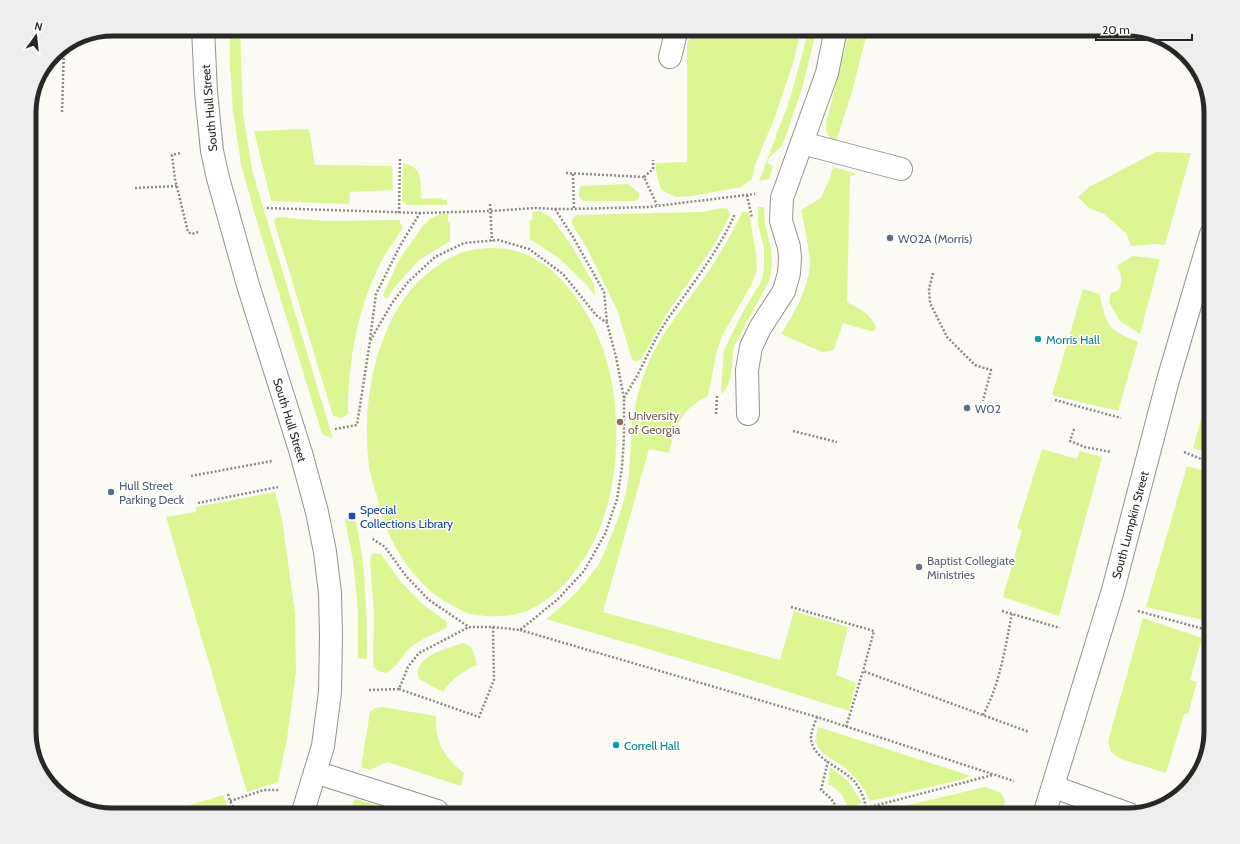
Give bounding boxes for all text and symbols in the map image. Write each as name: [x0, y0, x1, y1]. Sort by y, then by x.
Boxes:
north arrow: [16, 16, 56, 56]
scale bar: [1096, 16, 1192, 42]
text: N: [33, 19, 44, 34]
text: 20 m: [1102, 22, 1130, 37]
street label: South Hull Street: [198, 64, 220, 152]
place label: W02A (Morris): [898, 231, 972, 246]
marker: W02A (Morris): [885, 233, 895, 243]
place label: Morris Hall: [1046, 332, 1100, 347]
marker: Morris Hall: [1033, 334, 1043, 344]
street label: South Hull Street: [270, 376, 310, 464]
place label: W02: [975, 401, 1001, 416]
marker: W02: [962, 403, 972, 413]
place label: University of Georgia: [628, 408, 680, 437]
marker: University of Georgia: [615, 417, 625, 427]
street label: South Lumpkin Street: [1108, 470, 1152, 580]
place label: Hull Street Parking Deck: [119, 478, 185, 507]
marker: Hull Street Parking Deck: [106, 487, 116, 497]
place label: Special Collections Library: [360, 502, 453, 531]
marker: Special Collections Library: [347, 511, 357, 521]
place label: Baptist Collegiate Ministries: [927, 553, 1015, 582]
marker: Baptist Collegiate Ministries: [914, 562, 924, 572]
place label: Correll Hall: [624, 738, 680, 753]
marker: Correll Hall: [611, 740, 621, 750]

